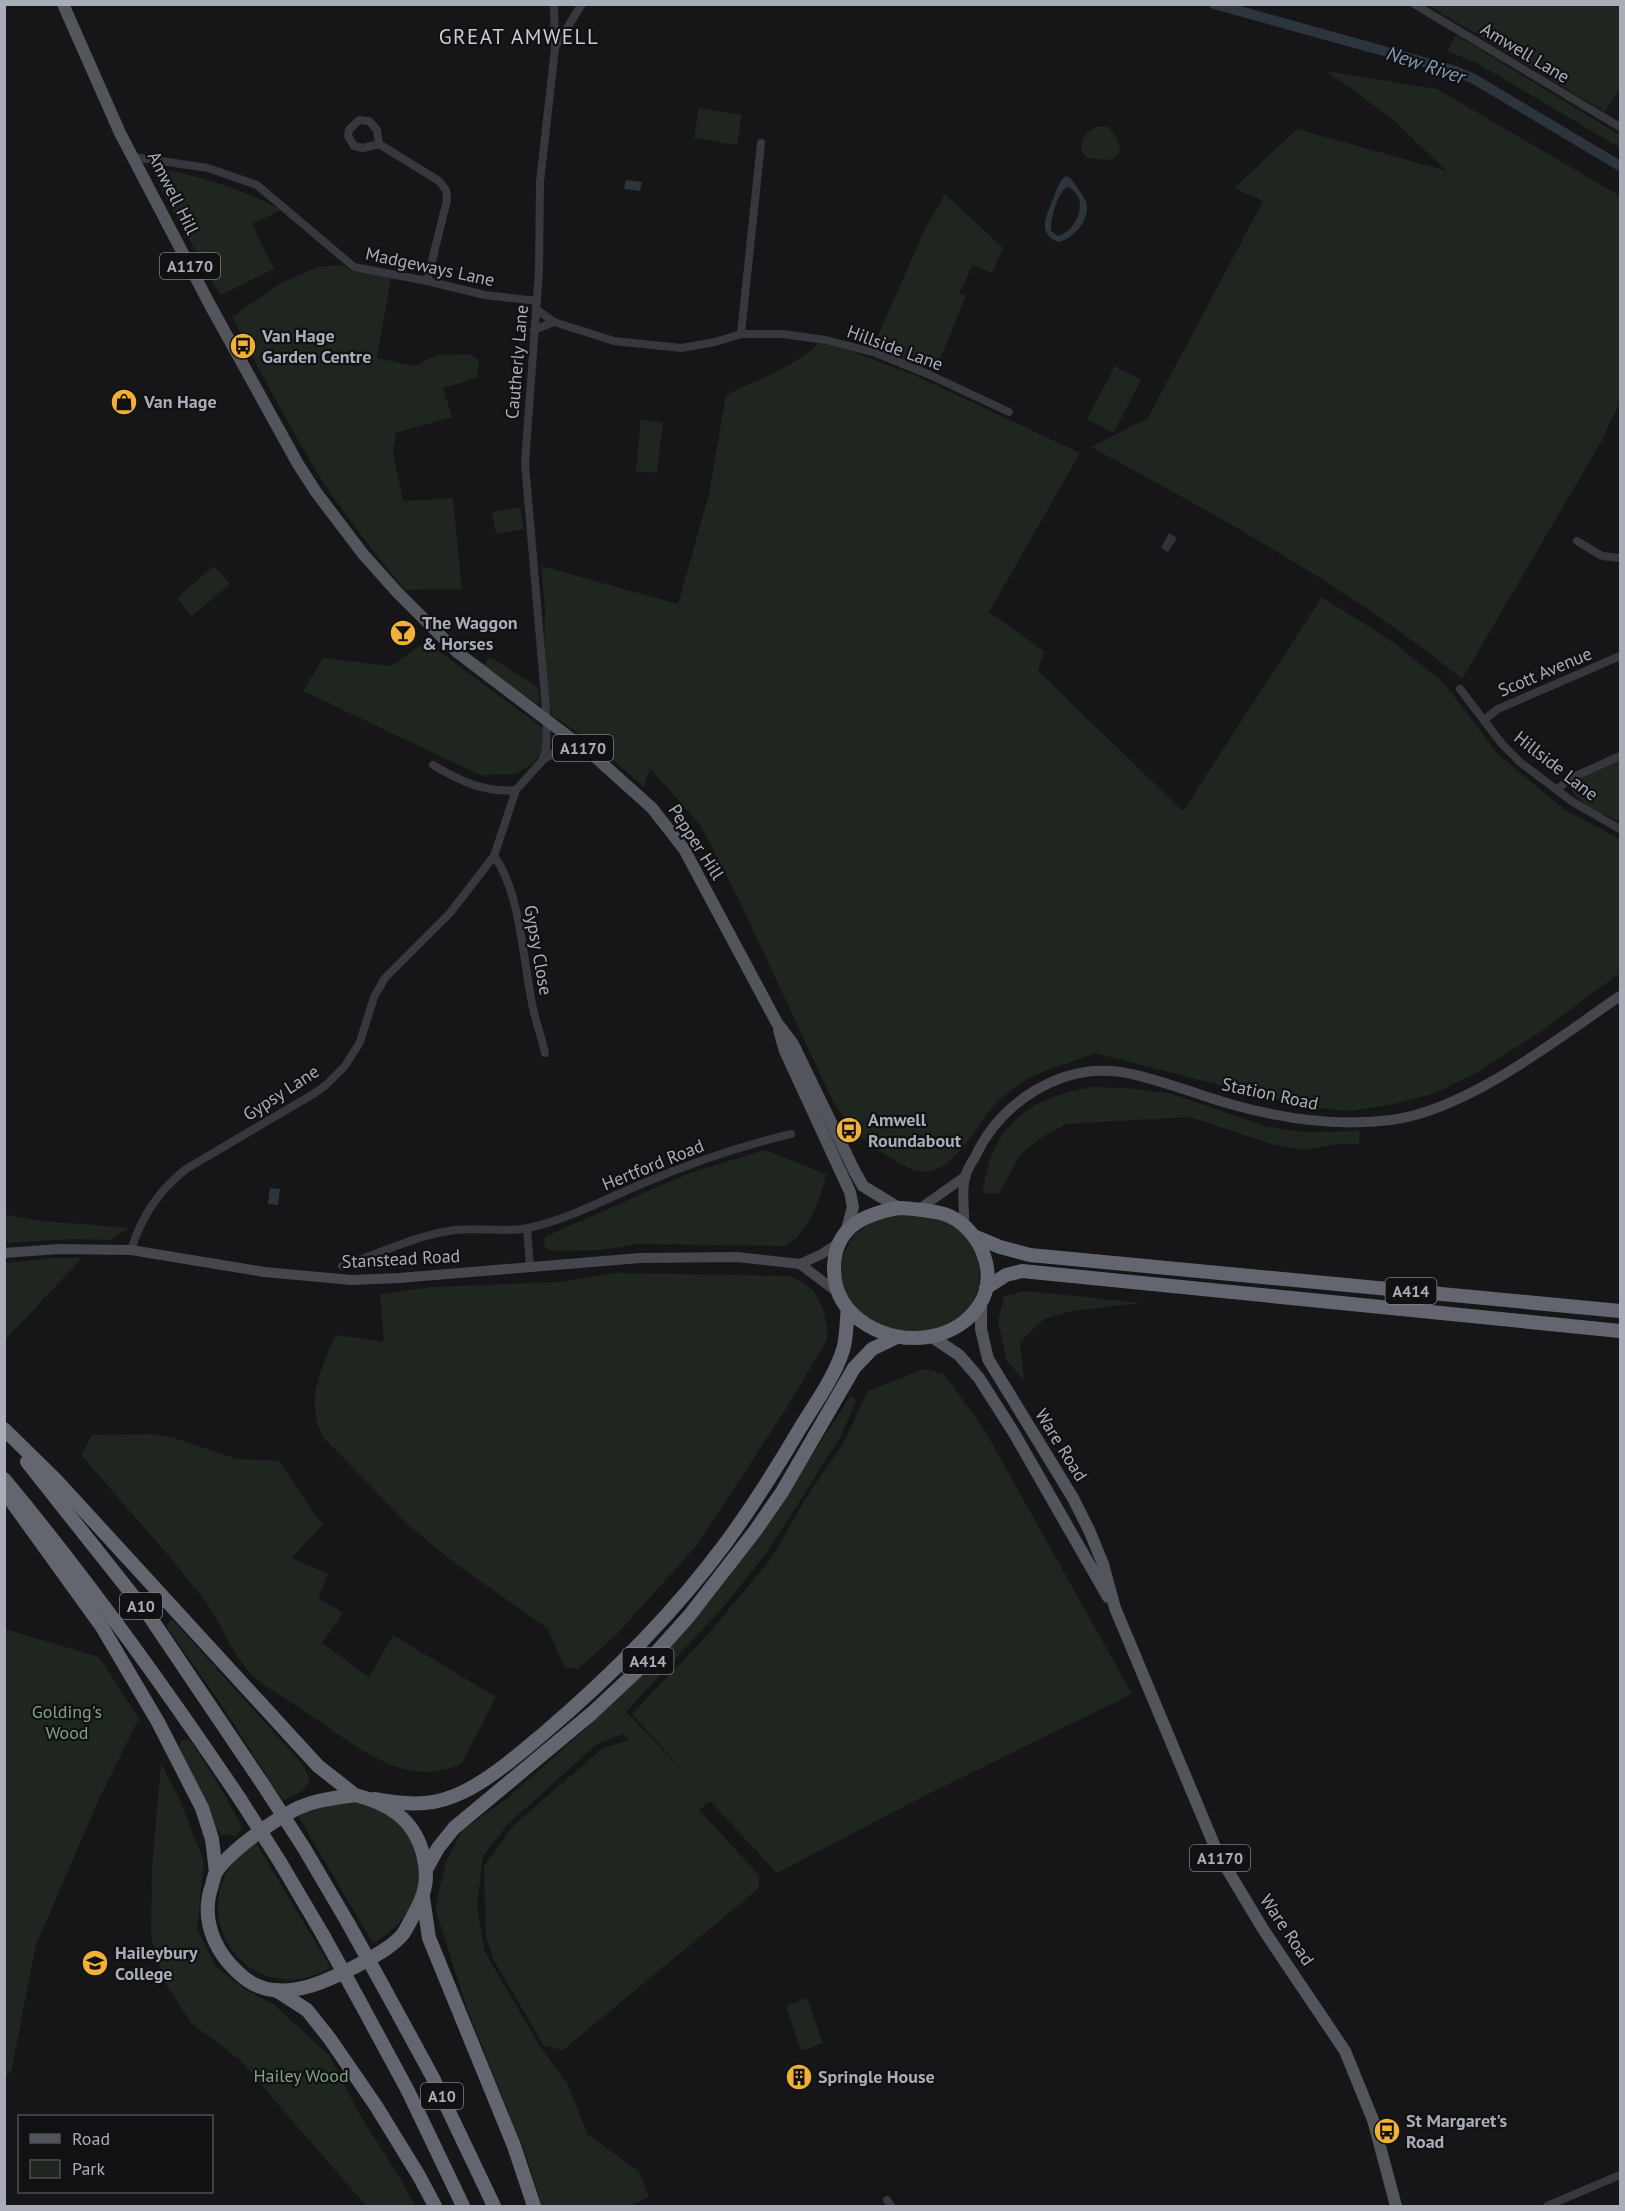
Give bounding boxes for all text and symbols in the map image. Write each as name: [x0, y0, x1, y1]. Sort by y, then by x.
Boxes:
street label: Amwell Lane: [1477, 17, 1574, 88]
district label: GREAT AMWELL: [439, 23, 599, 50]
water label: New River: [1383, 40, 1470, 90]
street label: Amwell Hill: [143, 147, 204, 239]
street label: Madgeways Lane: [364, 242, 497, 291]
road number: A1170: [160, 253, 220, 279]
street label: Cautherly Lane: [500, 304, 533, 420]
street label: Hillside Lane: [844, 320, 946, 375]
place label: Van Hage Garden Centre: [261, 324, 371, 368]
bus stop icon: Van Hage Garden Centre: [228, 331, 258, 361]
shop icon: Van Hage: [109, 387, 139, 417]
place label: Van Hage: [143, 390, 217, 413]
place label: The Waggon & Horses: [422, 611, 518, 655]
bar icon: The Waggon & Horses: [388, 618, 418, 648]
street label: Scott Avenue: [1494, 642, 1595, 702]
street label: Hillside Lane: [1510, 726, 1603, 806]
road number: A1170: [553, 735, 613, 761]
street label: Pepper Hill: [663, 800, 730, 884]
street label: Gypsy Close: [519, 903, 558, 997]
street label: Gypsy Lane: [238, 1059, 323, 1126]
street label: Station Road: [1220, 1072, 1320, 1115]
place label: Amwell Roundabout: [868, 1108, 962, 1152]
bus stop icon: Amwell Roundabout: [834, 1115, 864, 1145]
street label: Hertford Road: [598, 1134, 707, 1195]
street label: Stanstead Road: [341, 1244, 461, 1273]
road number: A414: [1386, 1278, 1436, 1304]
street label: Ware Road: [1030, 1404, 1093, 1485]
road number: A10: [120, 1593, 162, 1619]
road number: A414: [622, 1648, 674, 1674]
park label: Golding's Wood: [32, 1700, 102, 1744]
road number: A1170: [1190, 1845, 1250, 1871]
street label: Ware Road: [1255, 1890, 1320, 1970]
place label: Haileybury College: [115, 1941, 198, 1985]
school or university icon: Haileybury College: [80, 1948, 110, 1978]
building icon: Springle House: [784, 2062, 814, 2092]
park label: Hailey Wood: [253, 2064, 349, 2087]
place label: Springle House: [818, 2065, 935, 2088]
road number: A10: [421, 2083, 463, 2109]
place label: St Margaret's Road: [1406, 2109, 1507, 2153]
legend: [18, 2115, 213, 2193]
bus stop icon: St Margaret's Road: [1372, 2116, 1402, 2146]
text: Road: [72, 2127, 110, 2150]
text: Park: [72, 2157, 105, 2180]

